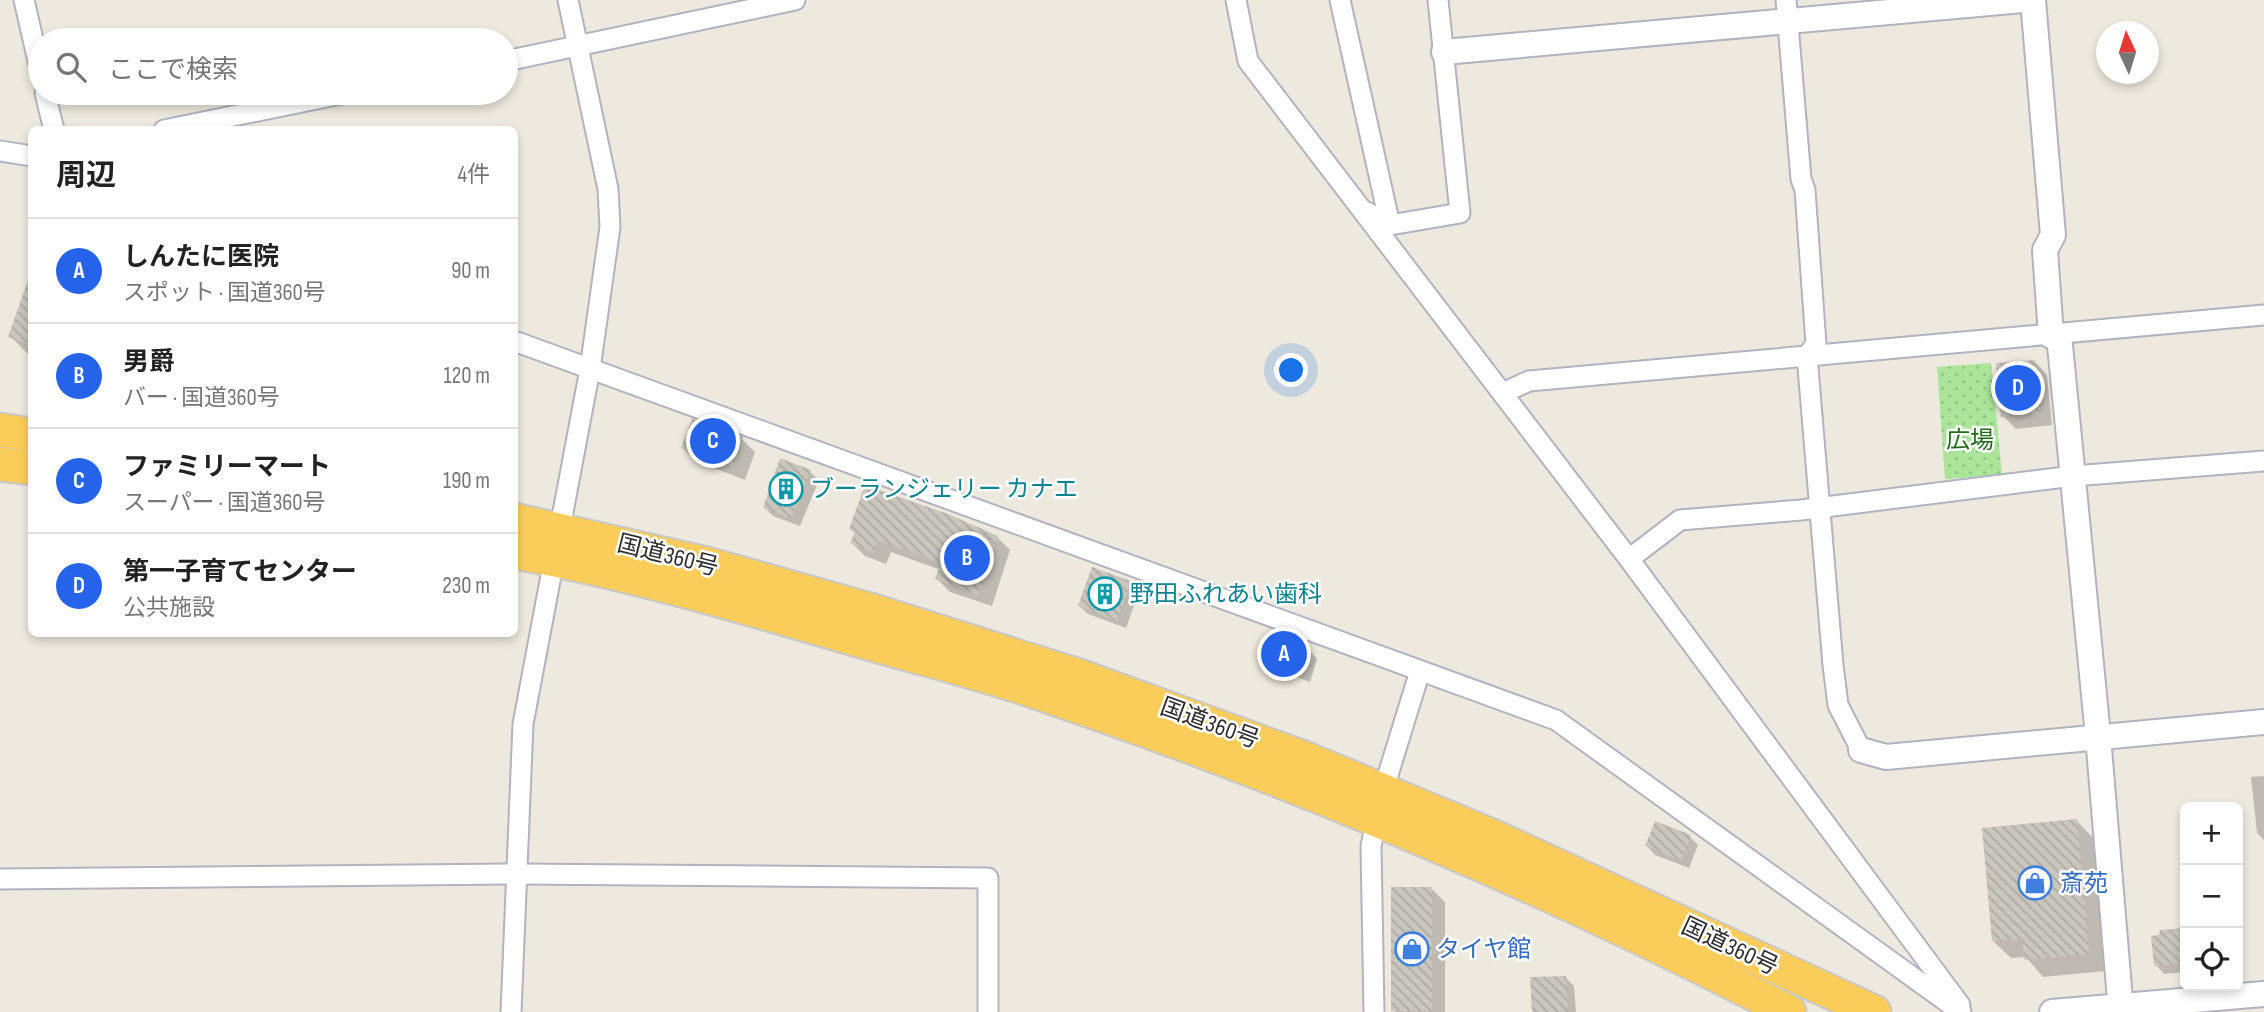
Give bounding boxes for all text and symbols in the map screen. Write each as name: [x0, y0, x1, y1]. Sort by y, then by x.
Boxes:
north arrow: [2096, 21, 2159, 84]
search box: [28, 28, 518, 105]
icon: search: [52, 48, 90, 86]
text: ここで検索: [108, 55, 238, 86]
text: 周辺: [56, 158, 116, 194]
text: 4件: [457, 161, 490, 189]
text: しんたに医院: [123, 242, 279, 273]
text: A: [74, 257, 84, 285]
text: 90 m: [451, 257, 490, 285]
text: スポット · 国道360号: [123, 279, 326, 307]
text: 男爵: [123, 347, 175, 378]
your location: [1274, 353, 1308, 387]
text: B: [74, 362, 84, 390]
text: 120 m: [444, 362, 490, 390]
pin: D: [1995, 362, 2041, 414]
text: バー · 国道360号: [123, 384, 280, 412]
pin: C: [690, 415, 736, 467]
park label: 広場: [1946, 426, 1994, 455]
text: ファミリーマート: [123, 452, 331, 483]
text: C: [73, 467, 85, 495]
text: 190 m: [443, 467, 490, 495]
building icon: ブーランジェリー カナエ: [767, 470, 805, 508]
place label: ブーランジェリー カナエ: [810, 475, 1078, 504]
text: スーパー · 国道360号: [123, 489, 326, 517]
street label: 国道360号: [614, 529, 721, 582]
pin: B: [944, 532, 990, 584]
text: 第一子育てセンター: [123, 557, 357, 588]
text: D: [73, 572, 85, 600]
text: 230 m: [442, 572, 490, 600]
building icon: 野田ふれあい歯科: [1086, 575, 1124, 613]
place label: 野田ふれあい歯科: [1130, 580, 1322, 609]
text: 公共施設: [123, 594, 215, 622]
pin: A: [1261, 628, 1307, 680]
street label: 国道360号: [1156, 692, 1263, 755]
map controls: [2180, 802, 2243, 991]
button: +: [2180, 802, 2243, 865]
shop icon: 斎苑: [2016, 864, 2054, 902]
button: −: [2180, 865, 2243, 928]
place label: 斎苑: [2060, 869, 2108, 898]
street label: 国道360号: [1677, 911, 1783, 981]
button: locate: [2180, 928, 2243, 991]
shop icon: タイヤ館: [1393, 930, 1431, 968]
place label: タイヤ館: [1436, 935, 1531, 964]

